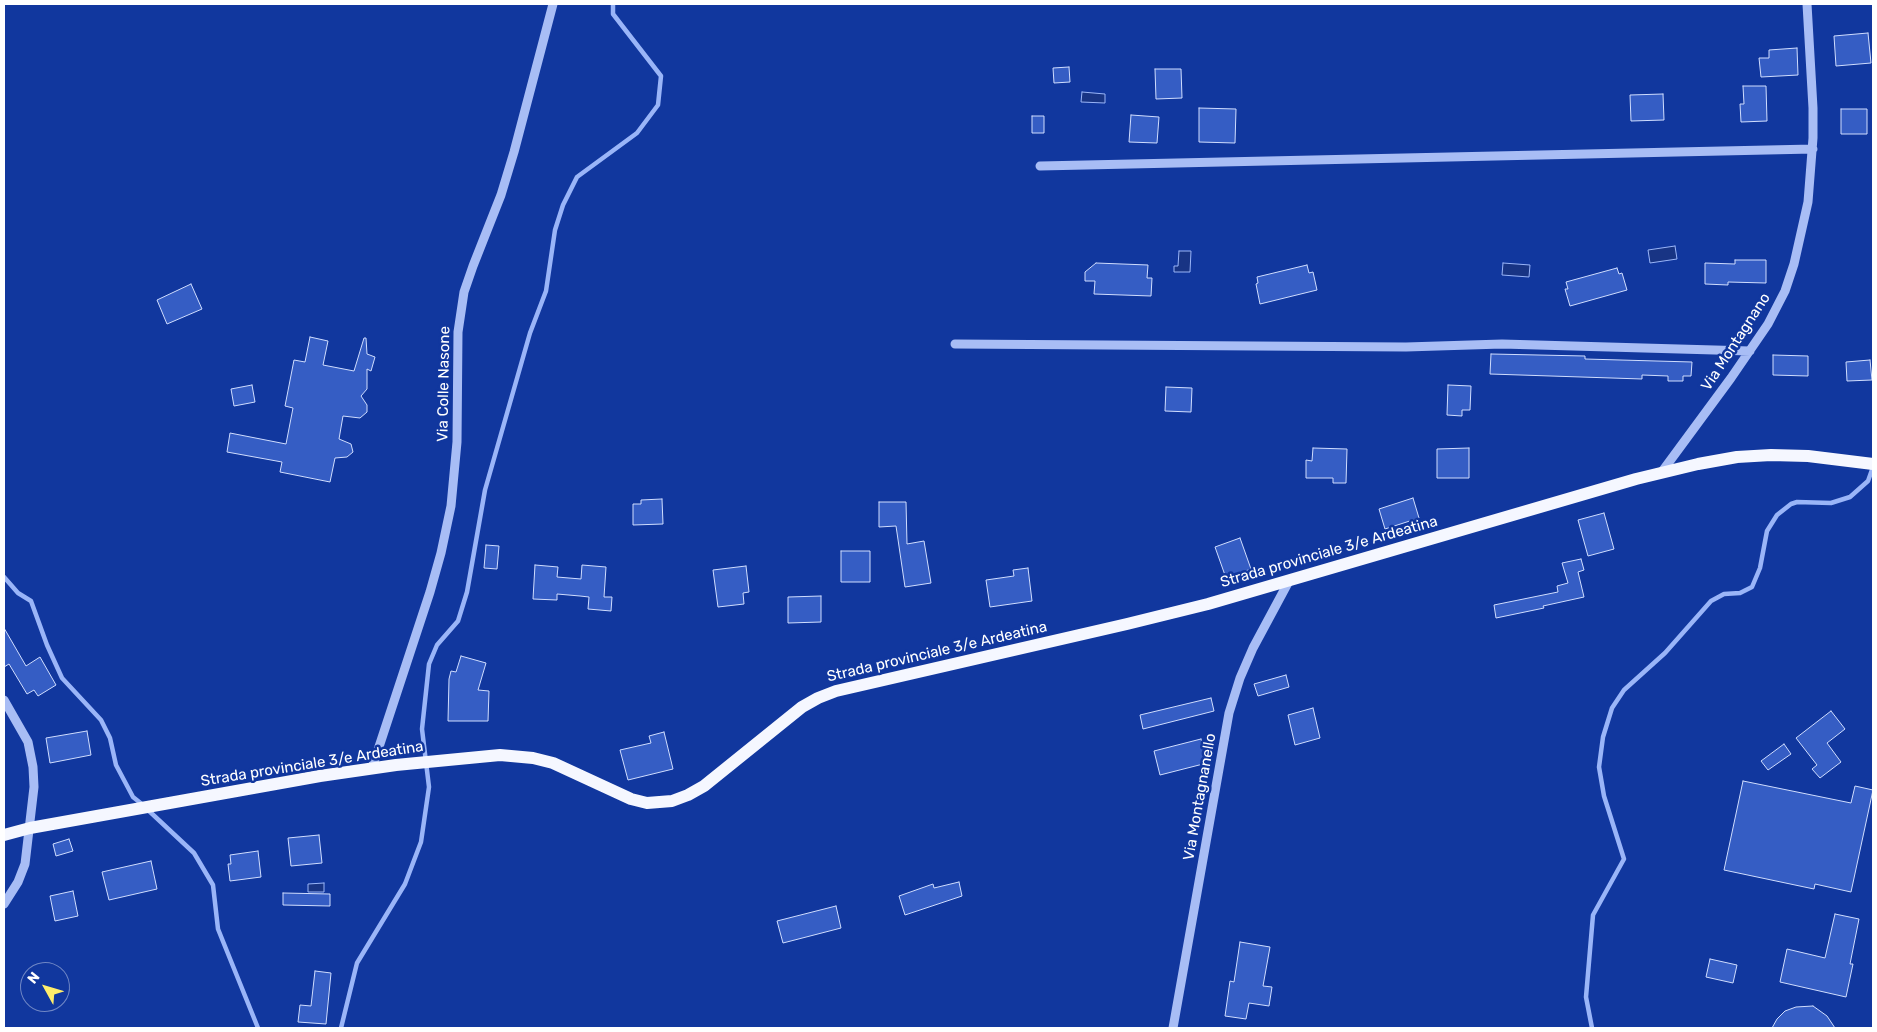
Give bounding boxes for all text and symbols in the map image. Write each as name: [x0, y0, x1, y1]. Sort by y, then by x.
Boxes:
street label: Via Montagnano: [1698, 290, 1774, 394]
street label: Via Colle Nasone: [434, 326, 454, 442]
street label: Strada provinciale 3/e Ardeatina: [1218, 512, 1440, 592]
street label: Strada provinciale 3/e Ardeatina: [825, 618, 1049, 686]
street label: Via Montagnanello: [1180, 732, 1220, 862]
street label: Strada provinciale 3/e Ardeatina: [199, 737, 425, 791]
north arrow: [20, 962, 70, 1012]
text: N: [24, 969, 44, 987]

